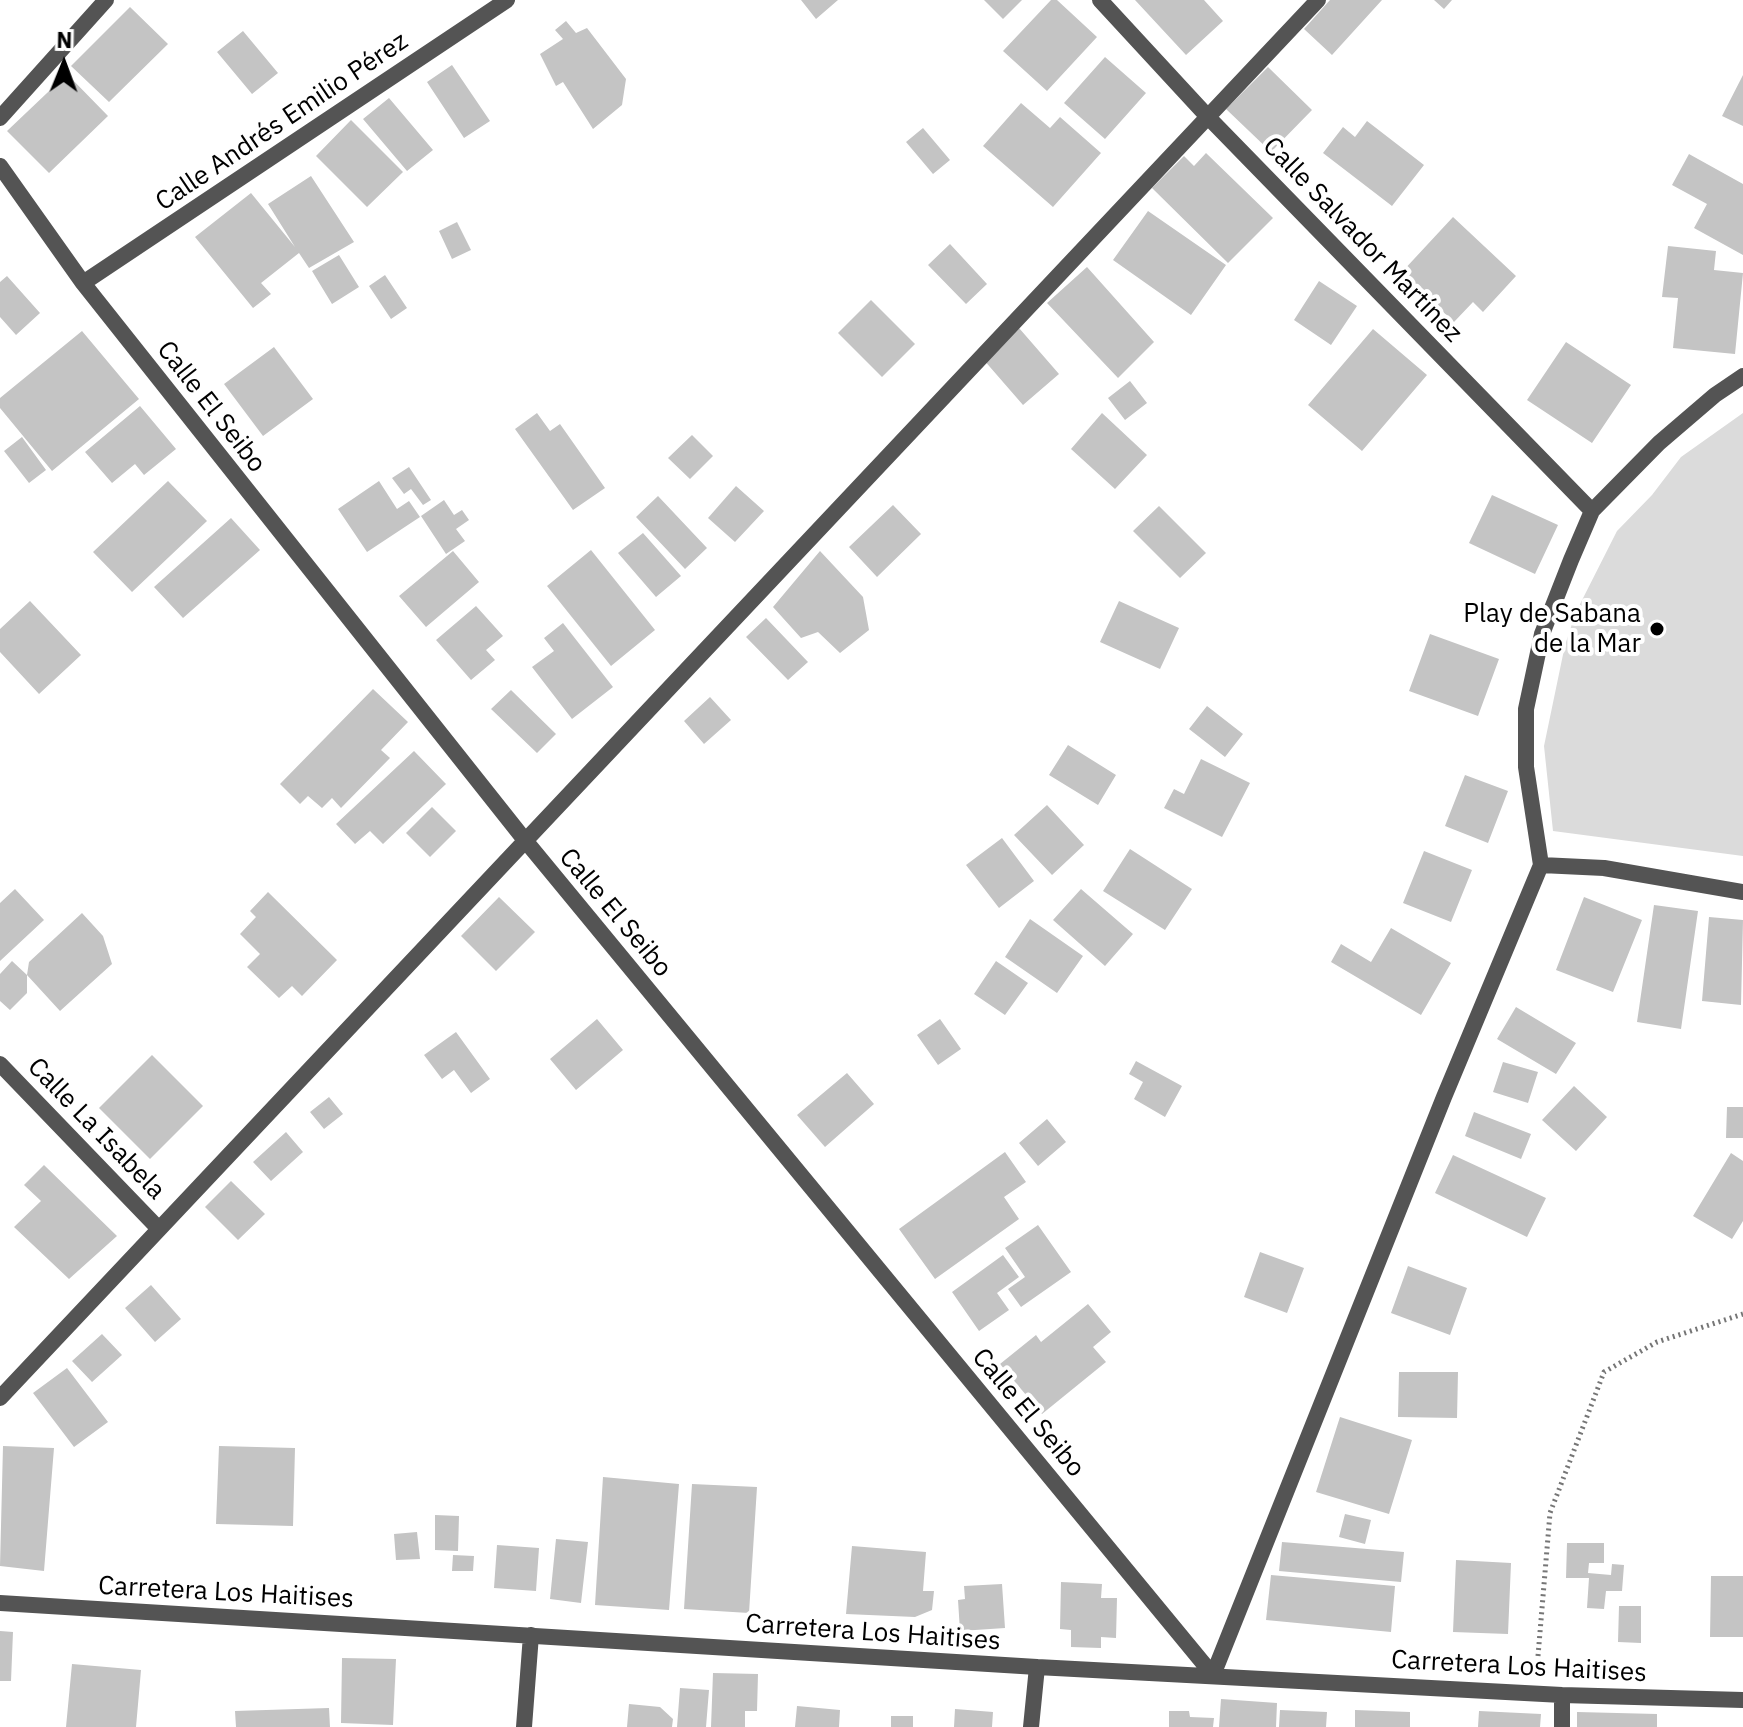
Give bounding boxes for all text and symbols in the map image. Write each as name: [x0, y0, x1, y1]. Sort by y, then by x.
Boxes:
north arrow: [24, 24, 104, 104]
text: N: [56, 25, 73, 54]
street label: Calle Andrés Emilio Pérez: [150, 26, 414, 218]
street label: Calle Salvador Martínez: [1256, 131, 1468, 349]
street label: Calle El Seibo: [150, 335, 272, 479]
place label: Play de Sabana de la Mar: [1463, 598, 1641, 660]
marker: Play de Sabana de la Mar: [1648, 620, 1666, 638]
street label: Calle El Seibo: [552, 842, 678, 984]
street label: Calle La Isabela: [21, 1052, 171, 1206]
street label: Calle El Seibo: [965, 1342, 1091, 1484]
street label: Carretera Los Haitises: [97, 1571, 355, 1615]
street label: Carretera Los Haitises: [744, 1609, 1002, 1657]
street label: Carretera Los Haitises: [1390, 1645, 1648, 1689]

